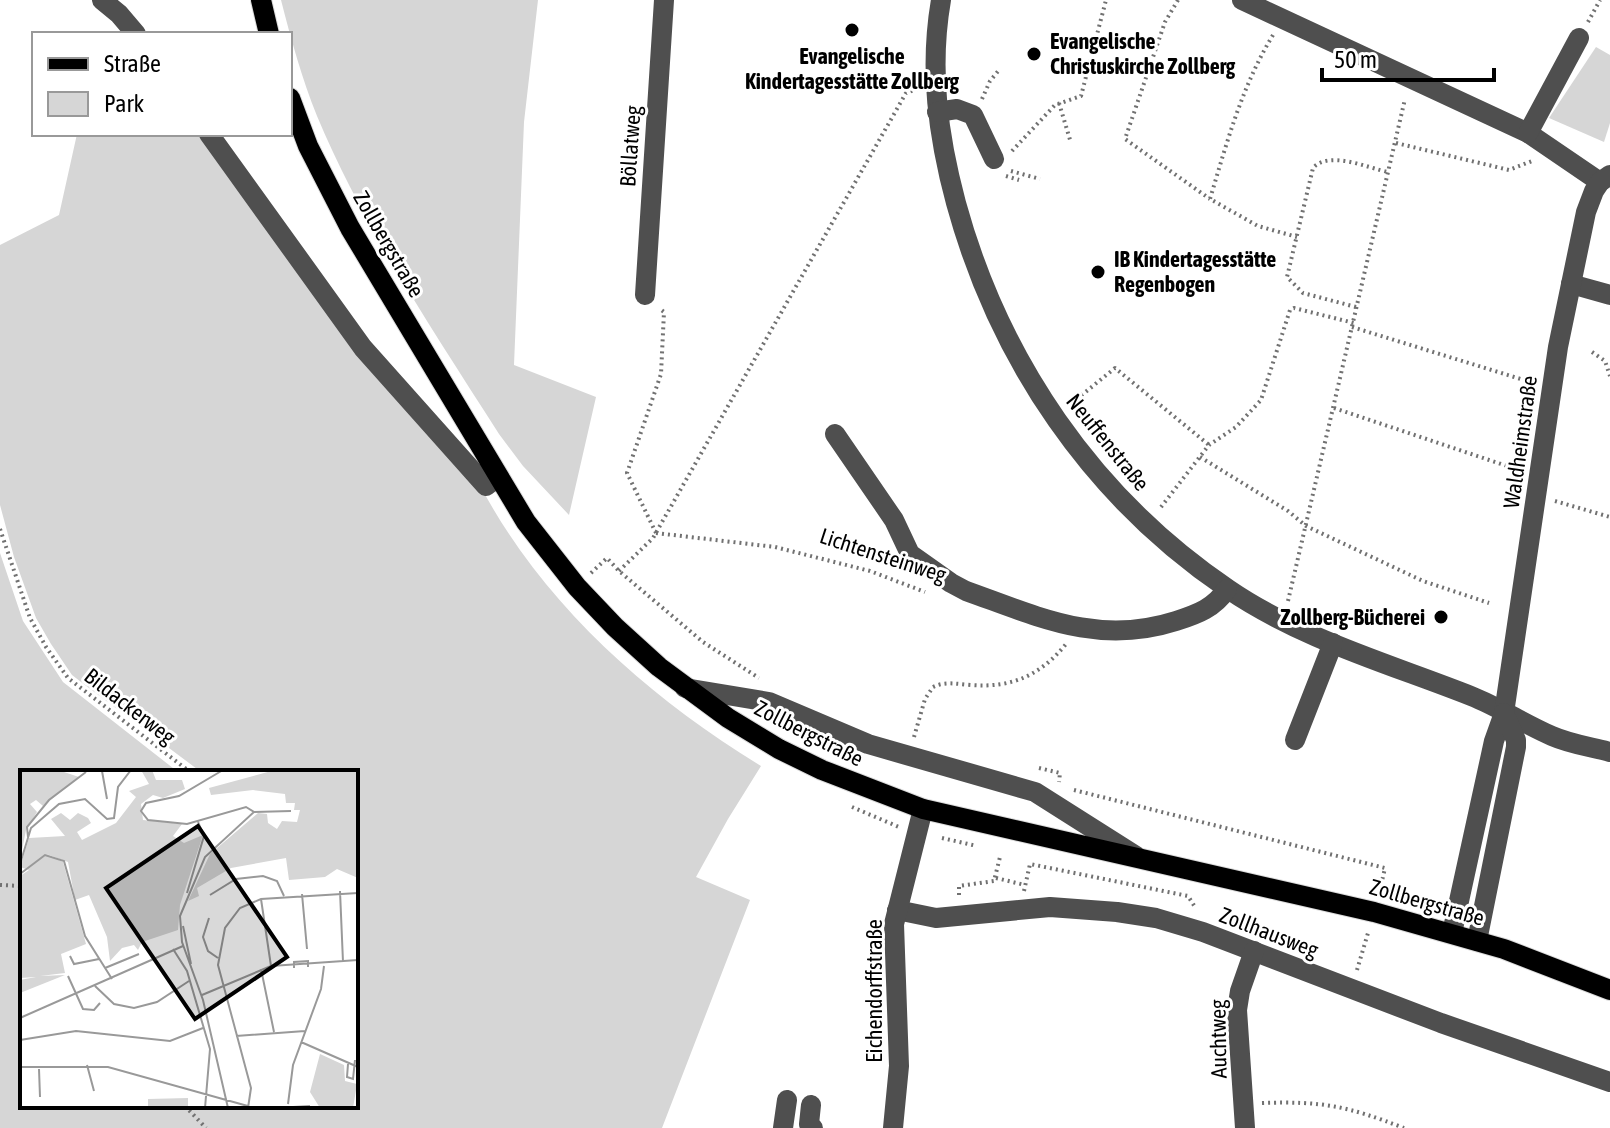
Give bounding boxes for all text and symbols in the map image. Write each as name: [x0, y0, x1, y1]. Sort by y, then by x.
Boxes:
marker: Evangelische Kindertagesstätte Zollberg: [843, 21, 861, 39]
place label: Evangelische Christuskirche Zollberg: [1050, 28, 1236, 79]
legend: [32, 32, 292, 136]
scale bar: [1322, 32, 1494, 82]
place label: Evangelische Kindertagesstätte Zollberg: [745, 43, 960, 94]
marker: Evangelische Christuskirche Zollberg: [1025, 45, 1043, 63]
text: 50 m: [1334, 46, 1377, 73]
text: Straße: [104, 50, 161, 77]
text: Park: [104, 90, 145, 117]
street label: Böllatweg: [614, 104, 646, 187]
street label: Zollbergstraße: [348, 186, 430, 302]
place label: IB Kindertagesstätte Regenbogen: [1114, 246, 1276, 297]
marker: IB Kindertagesstätte Regenbogen: [1089, 263, 1107, 281]
street label: Waldheimstraße: [1498, 374, 1542, 510]
street label: Neuffenstraße: [1061, 388, 1155, 496]
street label: Lichtensteinweg: [817, 522, 950, 588]
place label: Zollberg-Bücherei: [1281, 604, 1425, 630]
marker: Zollberg-Bücherei: [1432, 608, 1450, 626]
street label: Bildackerweg: [79, 663, 181, 750]
street label: Zollbergstraße: [750, 695, 868, 771]
inset map: [20, 770, 358, 1108]
street label: Zollbergstraße: [1367, 873, 1487, 931]
street label: Zollhausweg: [1216, 901, 1322, 963]
street label: Eichendorffstraße: [861, 919, 887, 1063]
street label: Auchtweg: [1204, 999, 1232, 1079]

